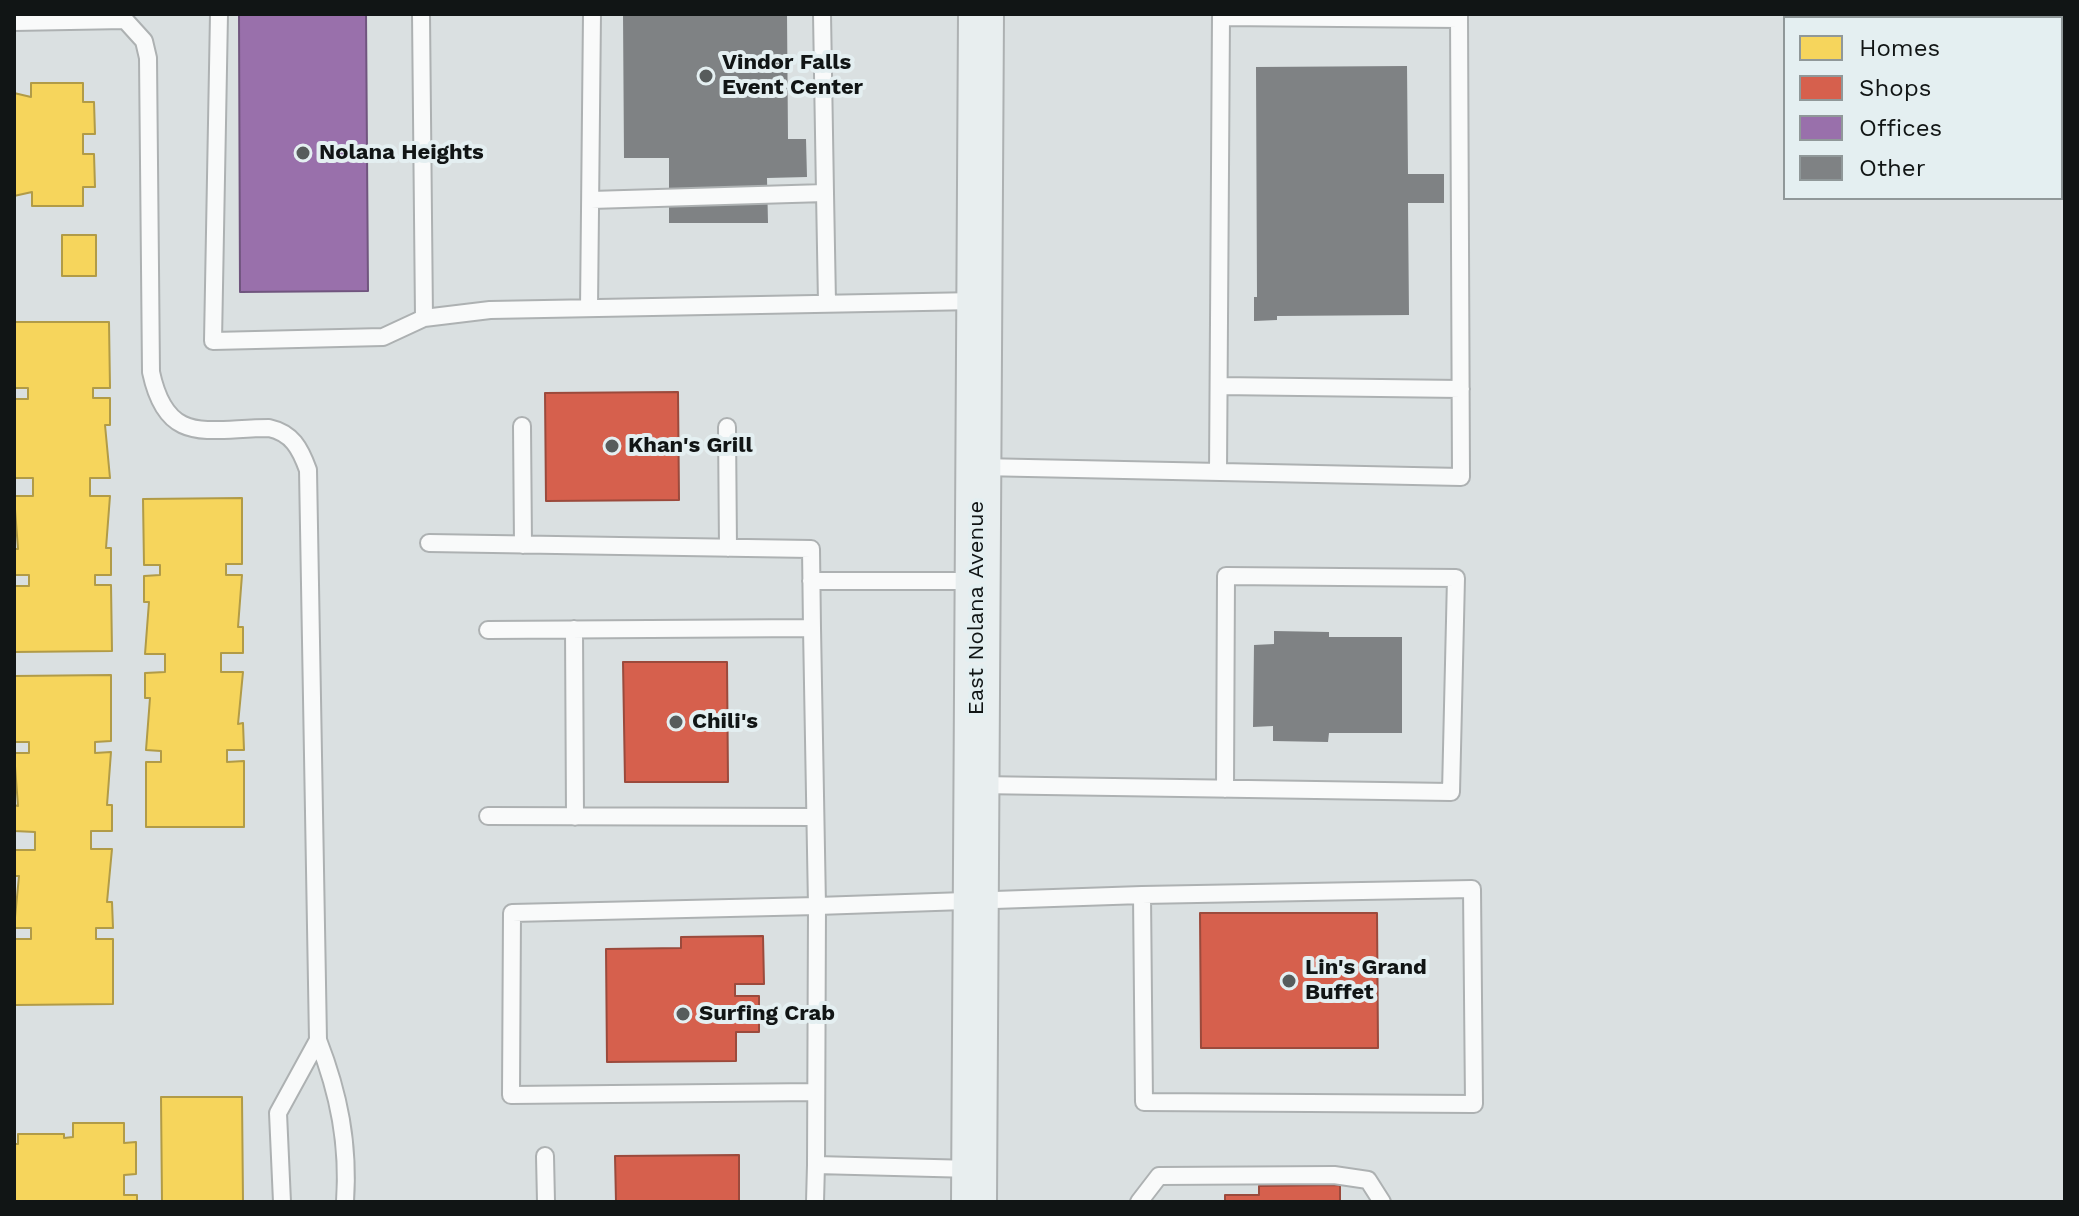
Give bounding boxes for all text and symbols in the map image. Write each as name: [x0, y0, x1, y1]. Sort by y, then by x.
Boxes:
legend: [1783, 16, 2063, 200]
text: Homes: [1859, 34, 1940, 62]
place label: Vindor Falls Event Center: [722, 50, 863, 102]
marker: Vindor Falls Event Center: [697, 67, 715, 85]
text: Shops: [1859, 74, 1931, 102]
text: Offices: [1859, 114, 1942, 142]
place label: Nolana Heights: [319, 140, 484, 166]
marker: Nolana Heights: [294, 144, 312, 162]
text: Other: [1859, 154, 1926, 182]
place label: Khan's Grill: [628, 433, 753, 459]
marker: Khan's Grill: [603, 437, 621, 455]
street label: East Nolana Avenue: [964, 501, 990, 715]
place label: Chili's: [692, 709, 758, 735]
marker: Chili's: [667, 713, 685, 731]
place label: Lin's Grand Buffet: [1305, 955, 1427, 1006]
marker: Lin's Grand Buffet: [1280, 972, 1298, 990]
place label: Surfing Crab: [699, 1001, 835, 1027]
marker: Surfing Crab: [674, 1005, 692, 1023]

